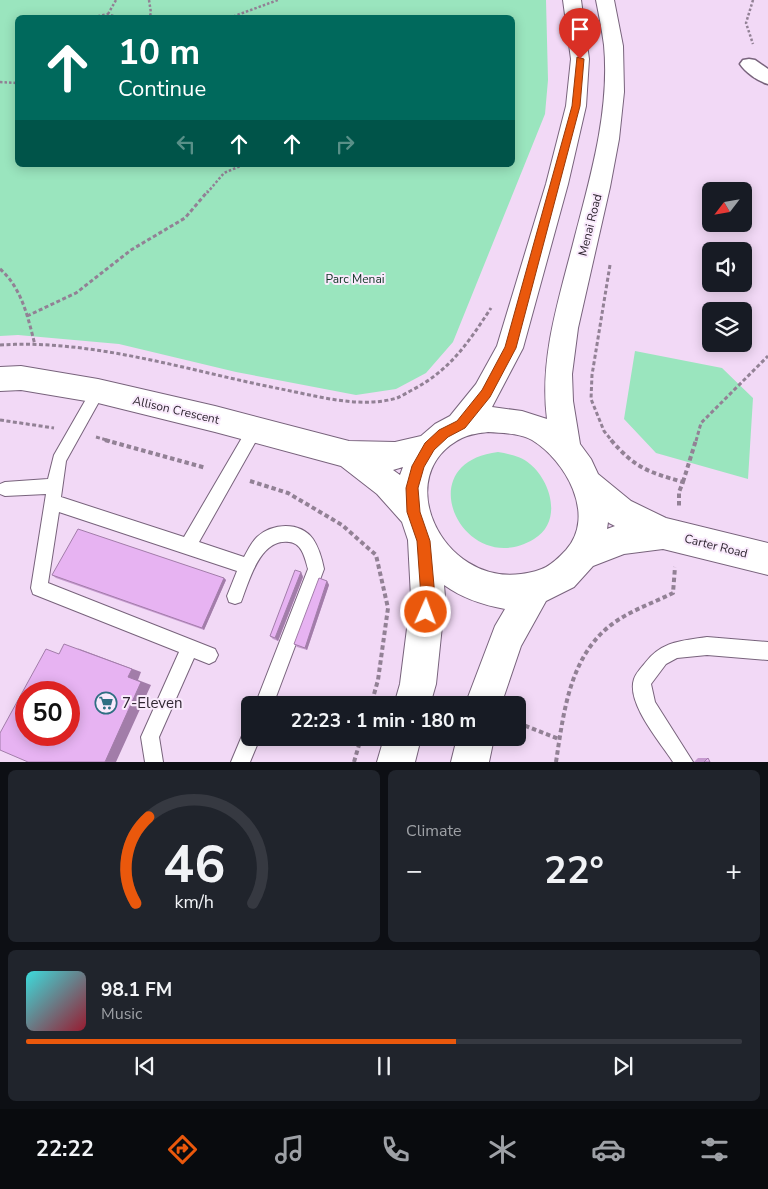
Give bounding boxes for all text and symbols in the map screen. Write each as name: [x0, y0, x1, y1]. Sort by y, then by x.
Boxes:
pin: [559, 8, 601, 59]
icon: arrive: [566, 15, 594, 43]
text: 10 m: [118, 29, 200, 76]
icon: ahead: [35, 35, 100, 100]
text: Continue: [118, 74, 206, 104]
icon: left: [172, 130, 200, 158]
icon: ahead: [225, 130, 253, 158]
icon: ahead: [278, 130, 306, 158]
icon: right: [331, 130, 359, 158]
north arrow: [702, 182, 752, 232]
map controls: [702, 182, 752, 352]
street label: Menai Road: [575, 192, 605, 258]
button: sound: [702, 242, 752, 292]
park label: Parc Menai: [325, 271, 385, 287]
button: layers: [702, 302, 752, 352]
street label: Allison Crescent: [131, 392, 222, 428]
street label: Carter Road: [683, 530, 749, 562]
position arrow: [399, 585, 451, 637]
speed limit sign: 50: [15, 681, 80, 746]
supermarket icon: 7-Eleven: [94, 691, 118, 715]
place label: 7-Eleven: [122, 693, 182, 713]
text: 22:23 · 1 min · 180 m: [291, 708, 476, 734]
text: Climate: [406, 820, 461, 842]
text: 46: [163, 829, 225, 900]
text: 22°: [544, 845, 604, 896]
text: −: [406, 852, 423, 890]
text: +: [725, 852, 742, 890]
text: km/h: [174, 890, 214, 914]
text: 98.1 FM: [101, 977, 172, 1003]
text: Music: [101, 1003, 142, 1025]
icon: previous: [131, 1052, 159, 1080]
icon: pause: [370, 1052, 398, 1080]
icon: next: [609, 1052, 637, 1080]
icon: directions: [165, 1132, 200, 1167]
icon: music: [272, 1132, 307, 1167]
icon: phone: [378, 1132, 413, 1167]
icon: climate: [485, 1132, 520, 1167]
icon: car: [591, 1132, 626, 1167]
icon: filters: [697, 1132, 732, 1167]
text: 22:22: [36, 1134, 94, 1164]

